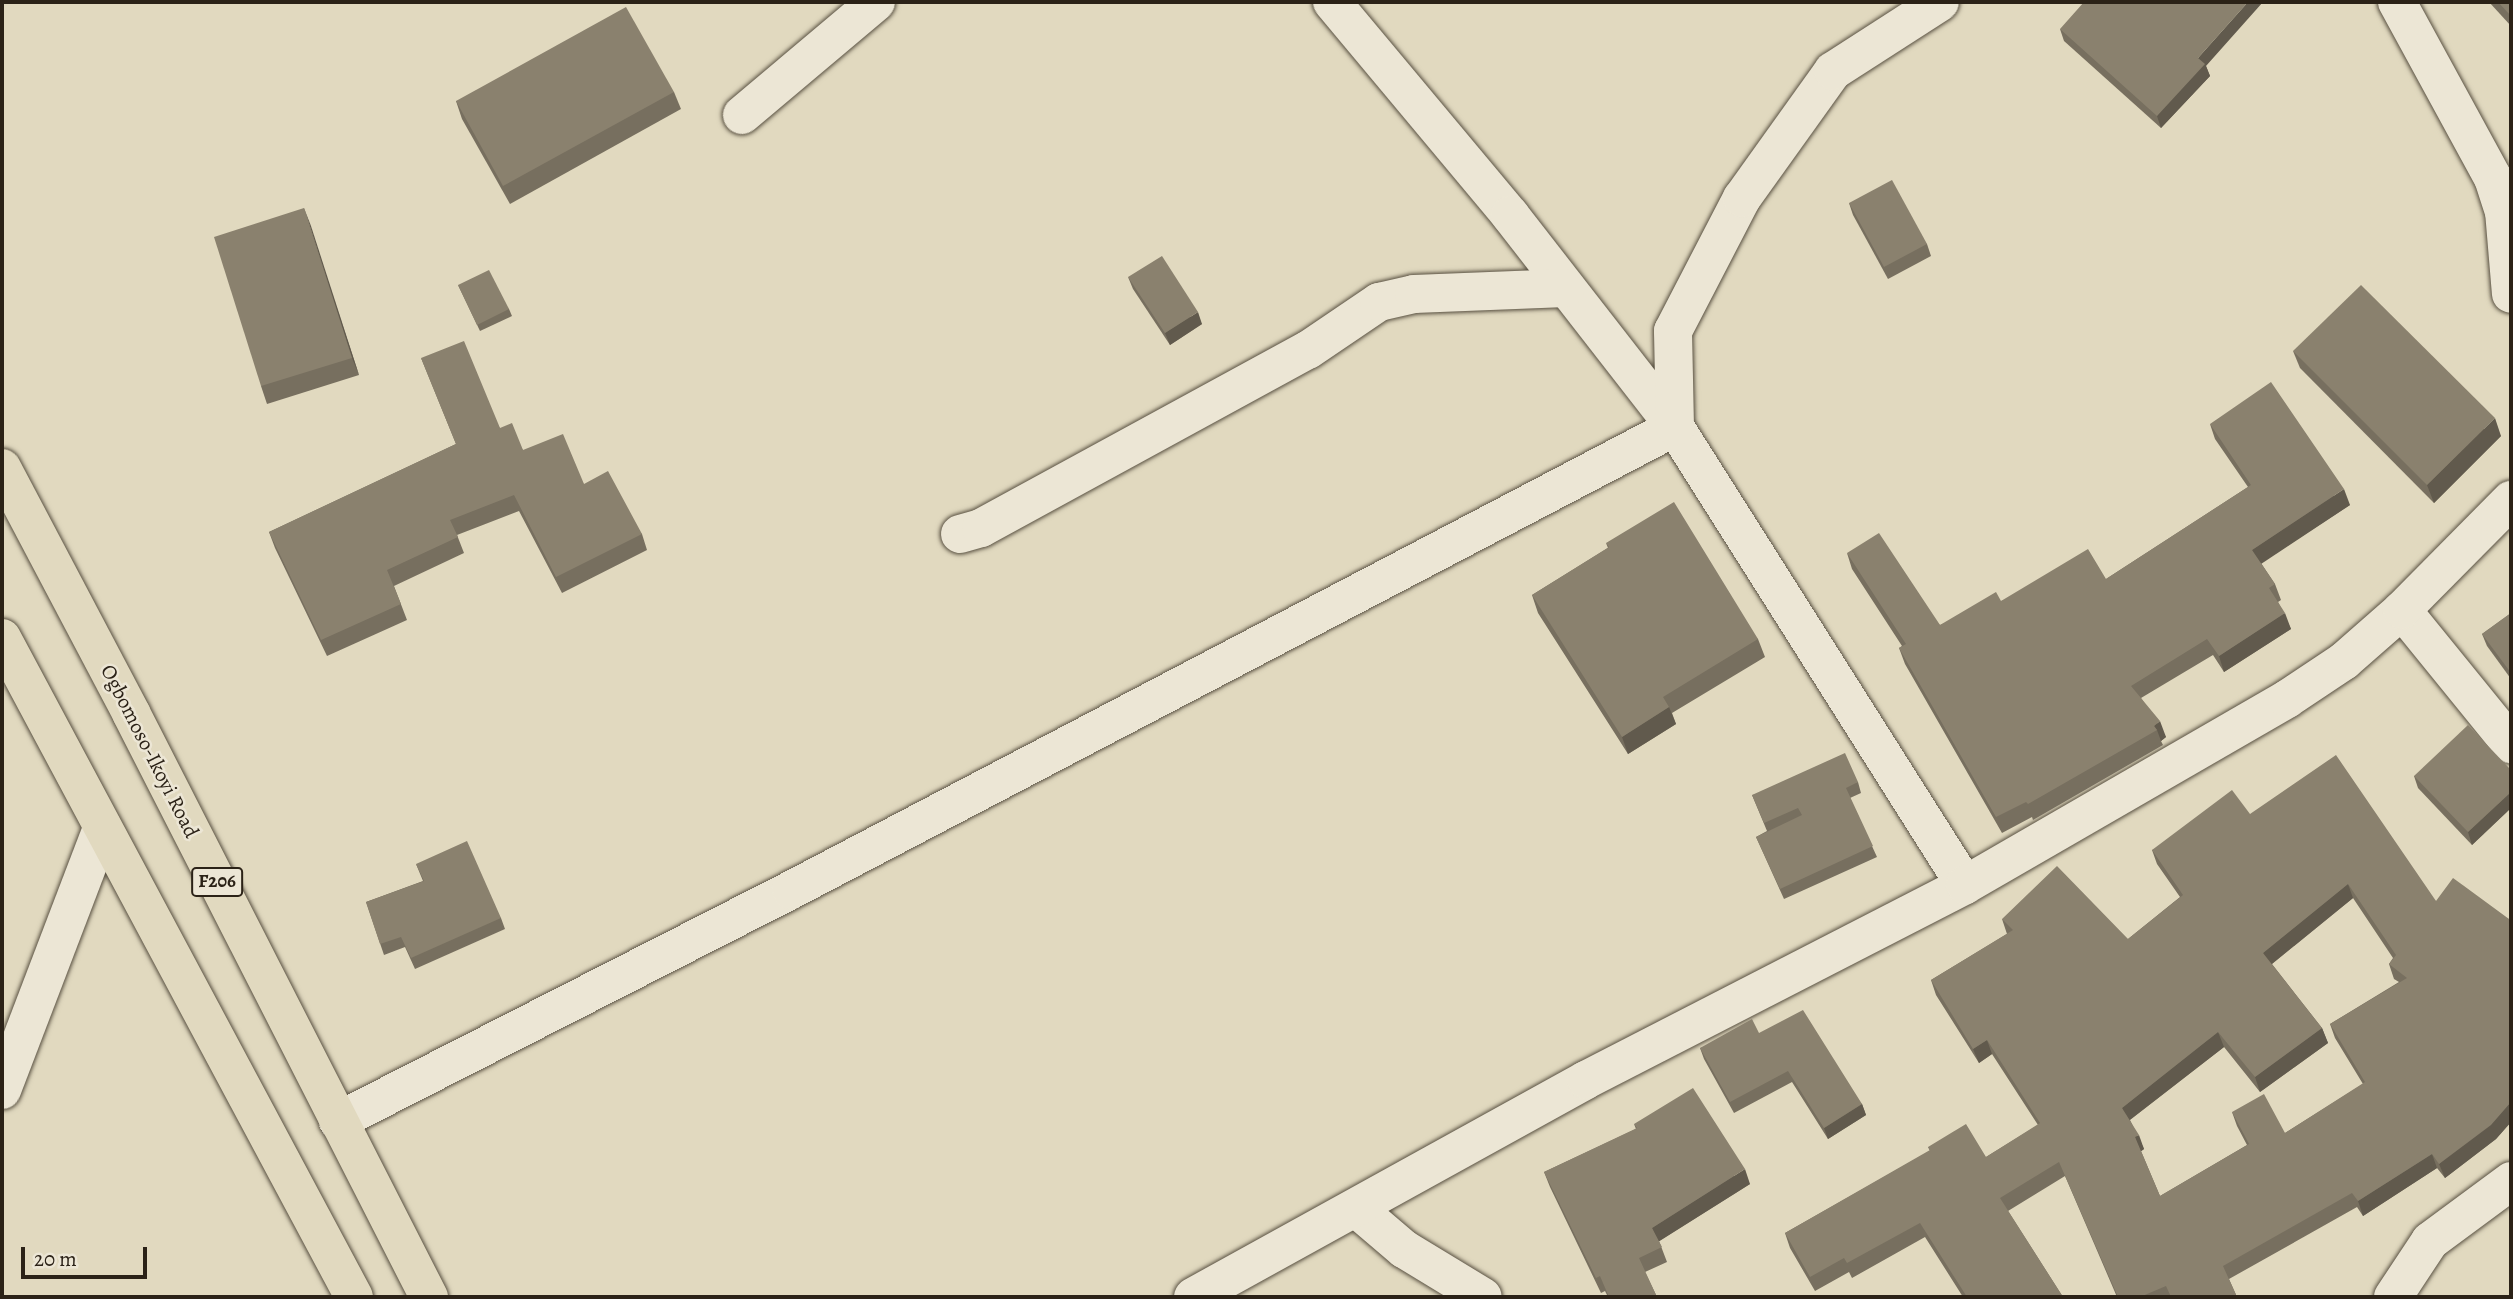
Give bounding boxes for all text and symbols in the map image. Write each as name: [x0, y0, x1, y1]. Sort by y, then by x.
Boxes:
street label: Ogbomoso-Ikoyi Road: [95, 660, 205, 842]
road number: F206: [191, 866, 243, 898]
scale bar: [24, 1232, 150, 1276]
text: 20 m: [34, 1245, 77, 1273]

